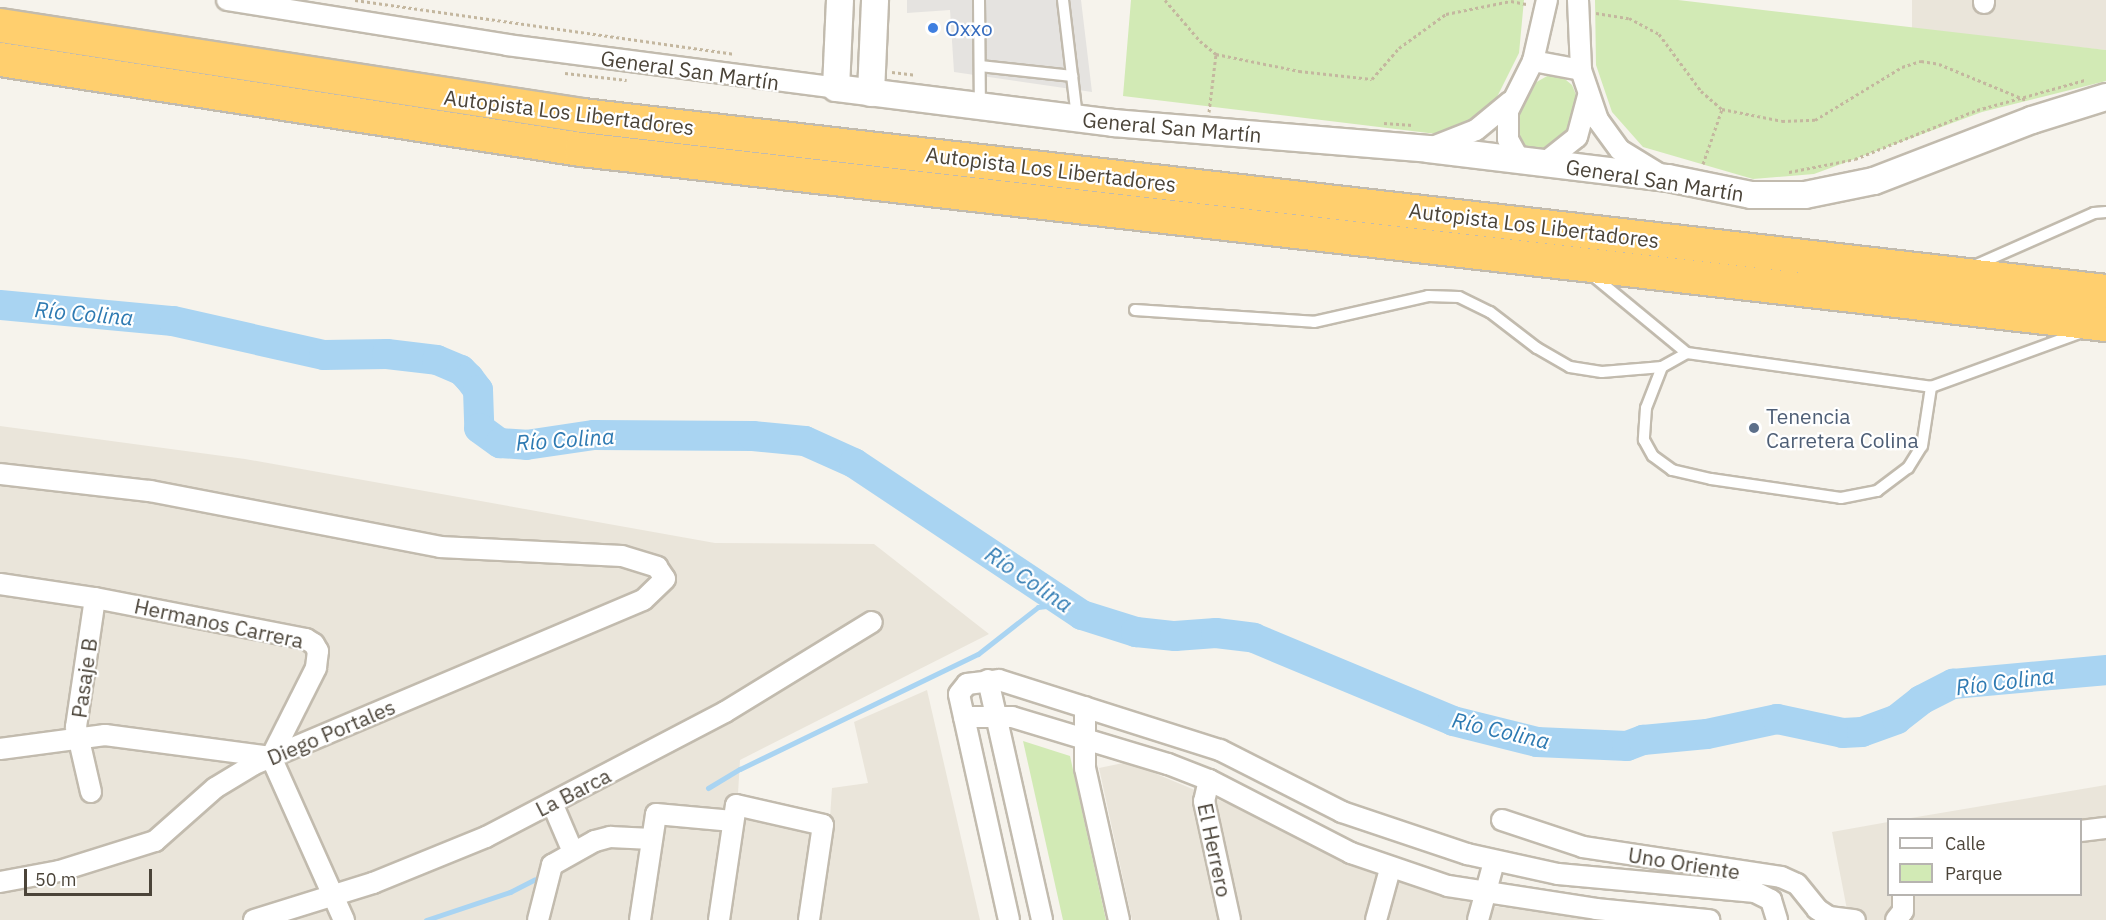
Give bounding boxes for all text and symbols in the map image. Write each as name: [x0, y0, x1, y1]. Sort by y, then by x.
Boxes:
place label: Oxxo: [945, 15, 993, 41]
marker: Oxxo: [926, 21, 940, 35]
street label: General San Martín: [599, 45, 781, 95]
street label: Autopista Los Libertadores: [442, 84, 696, 140]
street label: General San Martín: [1081, 107, 1263, 147]
street label: Autopista Los Libertadores: [924, 141, 1178, 197]
street label: General San Martín: [1564, 153, 1746, 207]
street label: Autopista Los Libertadores: [1407, 197, 1661, 253]
water label: Río Colina: [34, 296, 134, 330]
place label: Tenencia Carretera Colina: [1766, 403, 1919, 453]
marker: Tenencia Carretera Colina: [1747, 421, 1761, 435]
water label: Río Colina: [515, 422, 615, 456]
water label: Río Colina: [981, 540, 1077, 618]
street label: Hermanos Carrera: [132, 593, 306, 653]
street label: Pasaje B: [66, 636, 102, 720]
water label: Río Colina: [1954, 662, 2056, 700]
street label: Diego Portales: [263, 694, 399, 770]
water label: Río Colina: [1450, 706, 1552, 754]
street label: La Barca: [531, 762, 615, 822]
street label: El Herrero: [1193, 801, 1237, 899]
legend: [1887, 818, 2082, 896]
text: Calle: [1945, 832, 1985, 855]
street label: Uno Oriente: [1626, 842, 1742, 884]
scale bar: [27, 857, 154, 895]
text: Parque: [1945, 862, 2002, 885]
text: 50 m: [35, 868, 77, 891]

